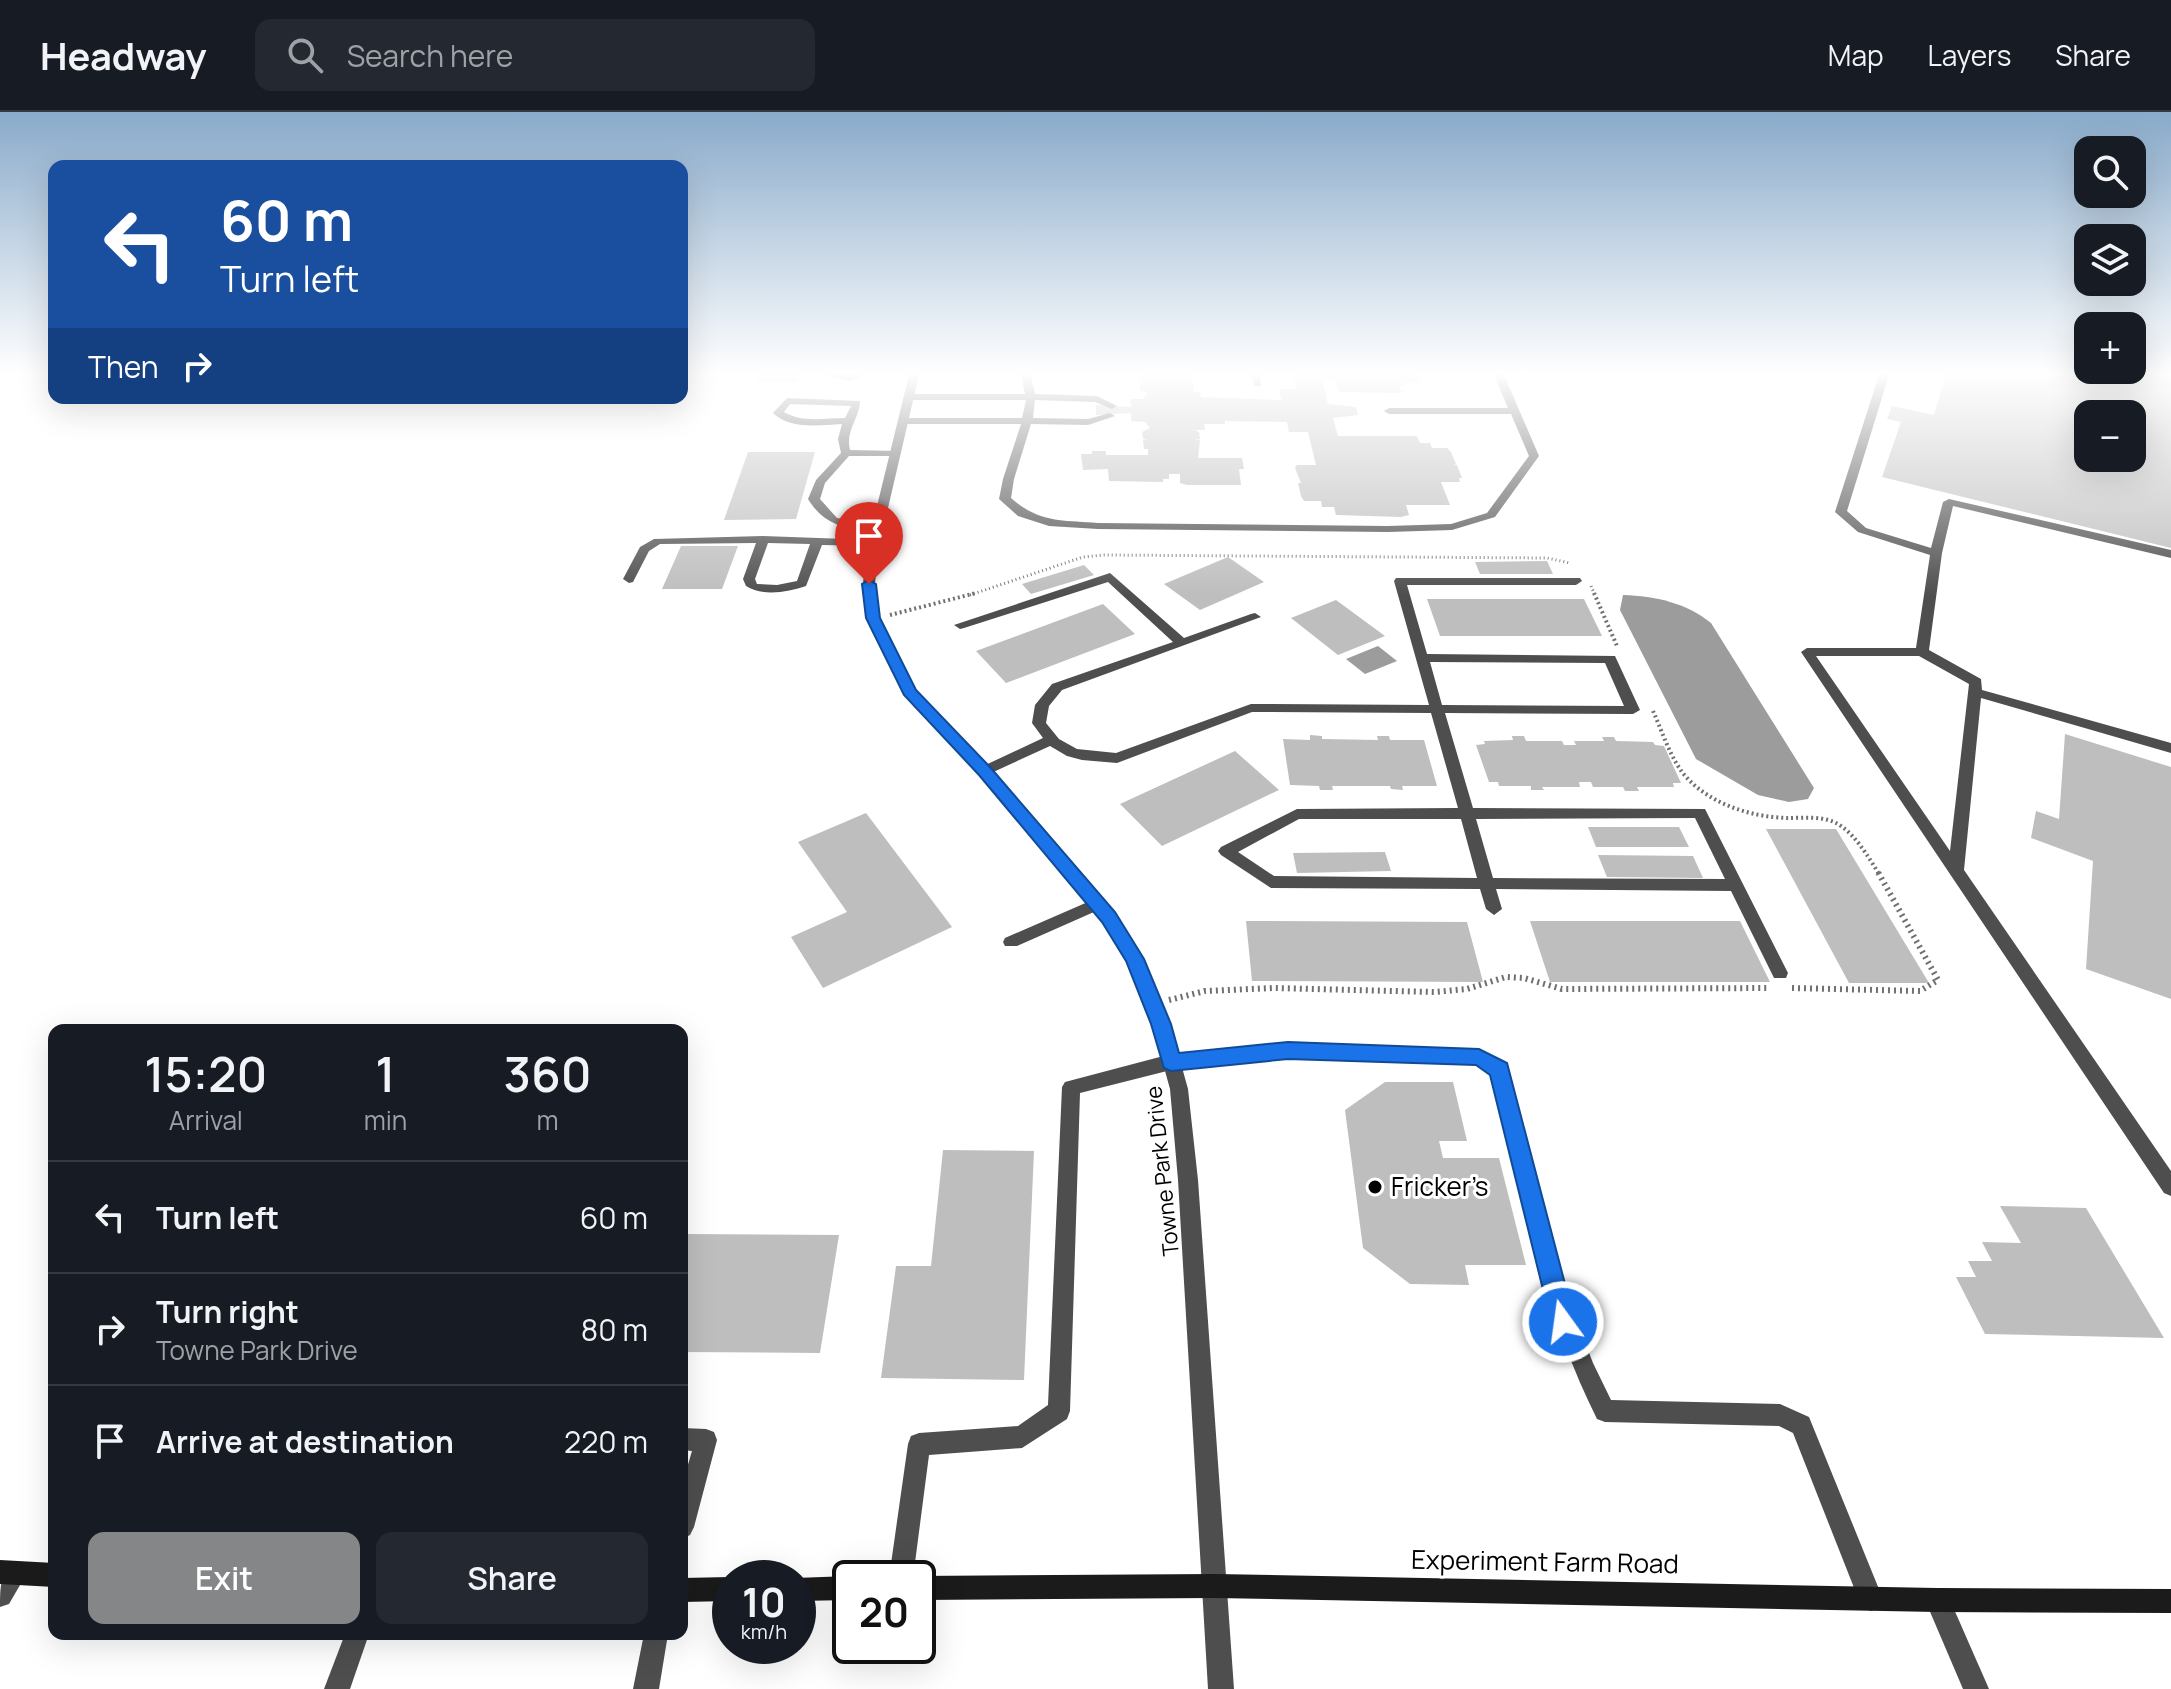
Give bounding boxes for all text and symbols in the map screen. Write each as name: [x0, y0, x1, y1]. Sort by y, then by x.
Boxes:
search box: [255, 19, 815, 91]
text: Headway: [40, 29, 207, 81]
icon: search: [283, 33, 327, 77]
text: Search here: [347, 35, 513, 76]
text: Map: [1828, 36, 1884, 74]
text: Layers: [1928, 36, 2011, 74]
text: Share: [2055, 36, 2131, 74]
map controls: [2074, 136, 2146, 472]
button: search: [2074, 136, 2146, 208]
text: 60 m: [220, 181, 353, 258]
icon: left: [88, 192, 192, 296]
button: layers: [2074, 224, 2146, 296]
text: Turn left: [220, 254, 359, 303]
button: +: [2074, 312, 2146, 384]
icon: right: [175, 344, 219, 388]
text: Then: [88, 346, 159, 387]
button: −: [2074, 400, 2146, 472]
pin: [835, 502, 903, 584]
icon: arrive: [847, 514, 891, 558]
text: 15:20: [144, 1041, 267, 1106]
text: 1: [375, 1041, 396, 1106]
text: 360: [504, 1041, 592, 1106]
street label: Towne Park Drive: [1138, 1084, 1186, 1257]
text: Arrival: [169, 1102, 243, 1138]
text: min: [364, 1102, 407, 1138]
text: m: [537, 1102, 559, 1138]
place label: Fricker’s: [1391, 1168, 1488, 1204]
marker: Fricker’s: [1366, 1178, 1384, 1196]
icon: left: [88, 1195, 132, 1239]
text: Turn left: [156, 1197, 279, 1238]
text: 60 m: [580, 1197, 648, 1238]
position arrow: [1521, 1280, 1605, 1364]
text: Turn right: [156, 1291, 299, 1332]
icon: right: [88, 1307, 132, 1351]
text: 80 m: [581, 1309, 648, 1350]
text: Towne Park Drive: [156, 1332, 358, 1368]
icon: arrive: [88, 1419, 132, 1463]
text: Arrive at destination: [156, 1421, 454, 1462]
text: 220 m: [564, 1421, 648, 1462]
button: Exit: [88, 1532, 360, 1624]
button: Share: [376, 1532, 648, 1624]
street label: Experiment Farm Road: [1411, 1541, 1679, 1581]
speed limit sign: 20: [832, 1560, 936, 1664]
text: 10: [742, 1574, 786, 1629]
text: km/h: [741, 1618, 787, 1645]

